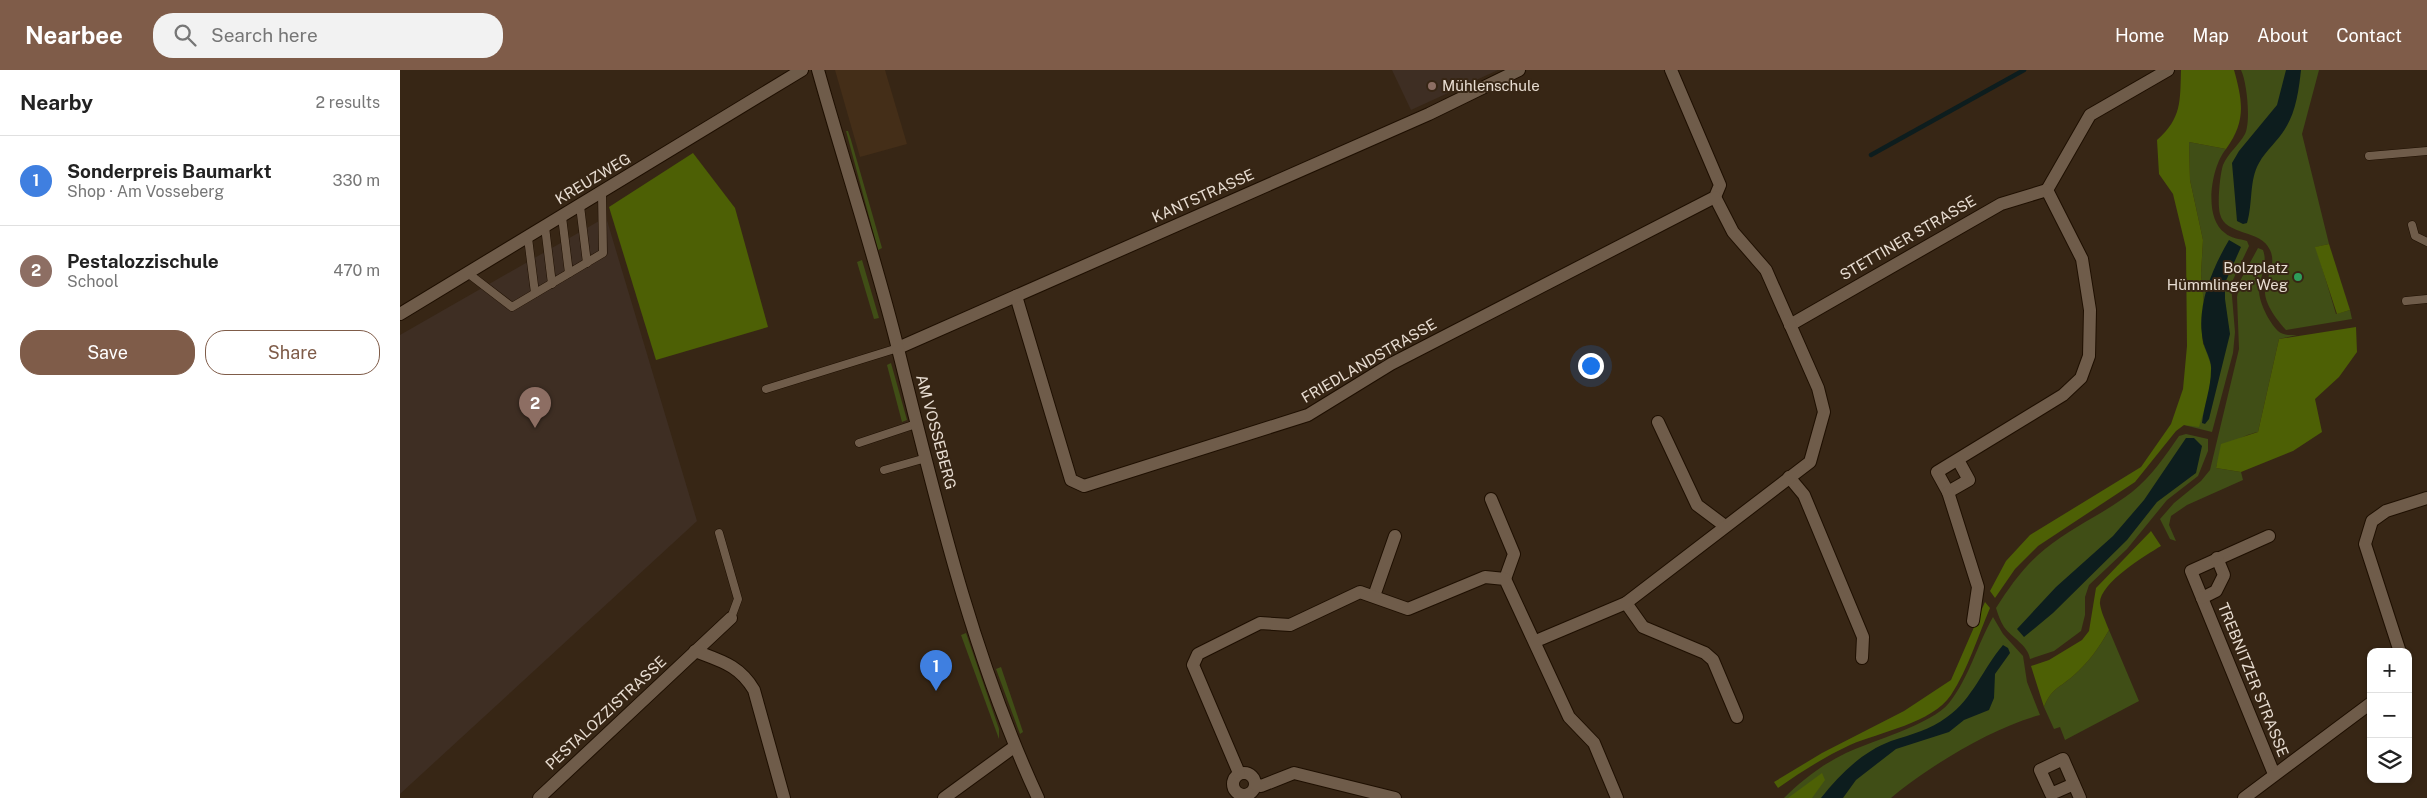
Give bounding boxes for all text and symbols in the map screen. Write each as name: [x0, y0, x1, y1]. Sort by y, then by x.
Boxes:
search box: [153, 13, 503, 58]
text: Nearbee: [25, 21, 123, 49]
icon: search: [171, 21, 199, 49]
text: Search here: [211, 24, 318, 46]
text: Home: [2115, 25, 2165, 46]
text: Map: [2193, 25, 2229, 46]
text: About: [2257, 25, 2308, 46]
text: Contact: [2336, 25, 2402, 46]
place label: Mühlenschule: [1442, 77, 1540, 94]
marker: Mühlenschule: [1426, 80, 1438, 92]
text: Nearby: [20, 90, 93, 115]
text: 2 results: [315, 93, 380, 112]
street label: KREUZWEG: [552, 150, 633, 208]
text: Sonderpreis Baumarkt: [67, 160, 272, 182]
street label: KANTSTRASSE: [1149, 165, 1257, 226]
text: 1: [33, 171, 39, 190]
text: 330 m: [333, 171, 380, 190]
text: Shop · Am Vosseberg: [67, 182, 224, 201]
street label: STETTINER STRASSE: [1837, 192, 1979, 283]
text: Pestalozzischule: [67, 250, 219, 272]
place label: Bolzplatz Hümmlinger Weg: [2167, 259, 2288, 293]
text: 2: [31, 261, 41, 280]
text: 470 m: [333, 261, 380, 280]
marker: Bolzplatz Hümmlinger Weg: [2292, 271, 2304, 283]
text: School: [67, 272, 118, 291]
street label: FRIEDLANDSTRASSE: [1298, 315, 1439, 406]
button: Save: [20, 330, 195, 375]
button: Share: [205, 330, 380, 375]
your location: [1578, 353, 1604, 379]
street label: AM VOSSEBERG: [913, 373, 960, 491]
pin: 2: [519, 387, 551, 428]
street label: TREBNITZER STRASSE: [2215, 600, 2292, 759]
map controls: [2367, 648, 2412, 783]
button: +: [2367, 648, 2412, 693]
pin: 1: [920, 650, 952, 691]
street label: PESTALOZZISTRASSE: [542, 652, 669, 773]
button: −: [2367, 693, 2412, 738]
button: layers: [2367, 738, 2412, 783]

